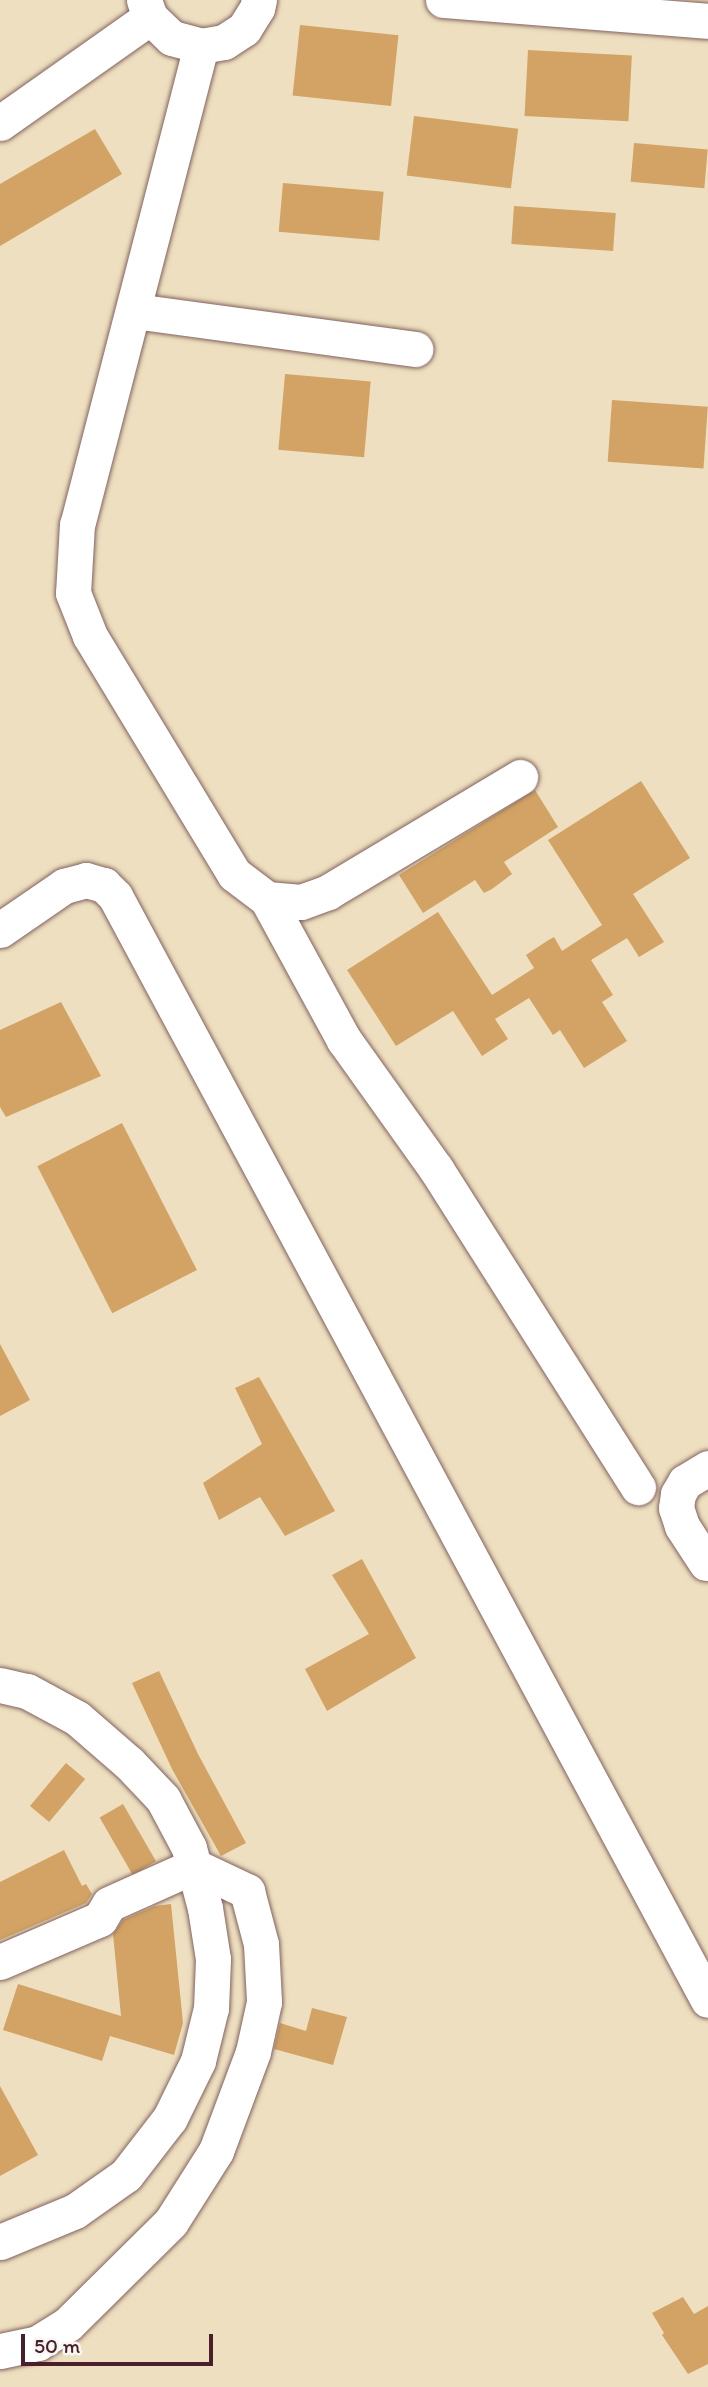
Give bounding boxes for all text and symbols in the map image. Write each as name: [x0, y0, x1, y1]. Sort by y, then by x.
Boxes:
scale bar: [24, 2320, 217, 2364]
text: 50 m: [34, 2333, 80, 2358]

